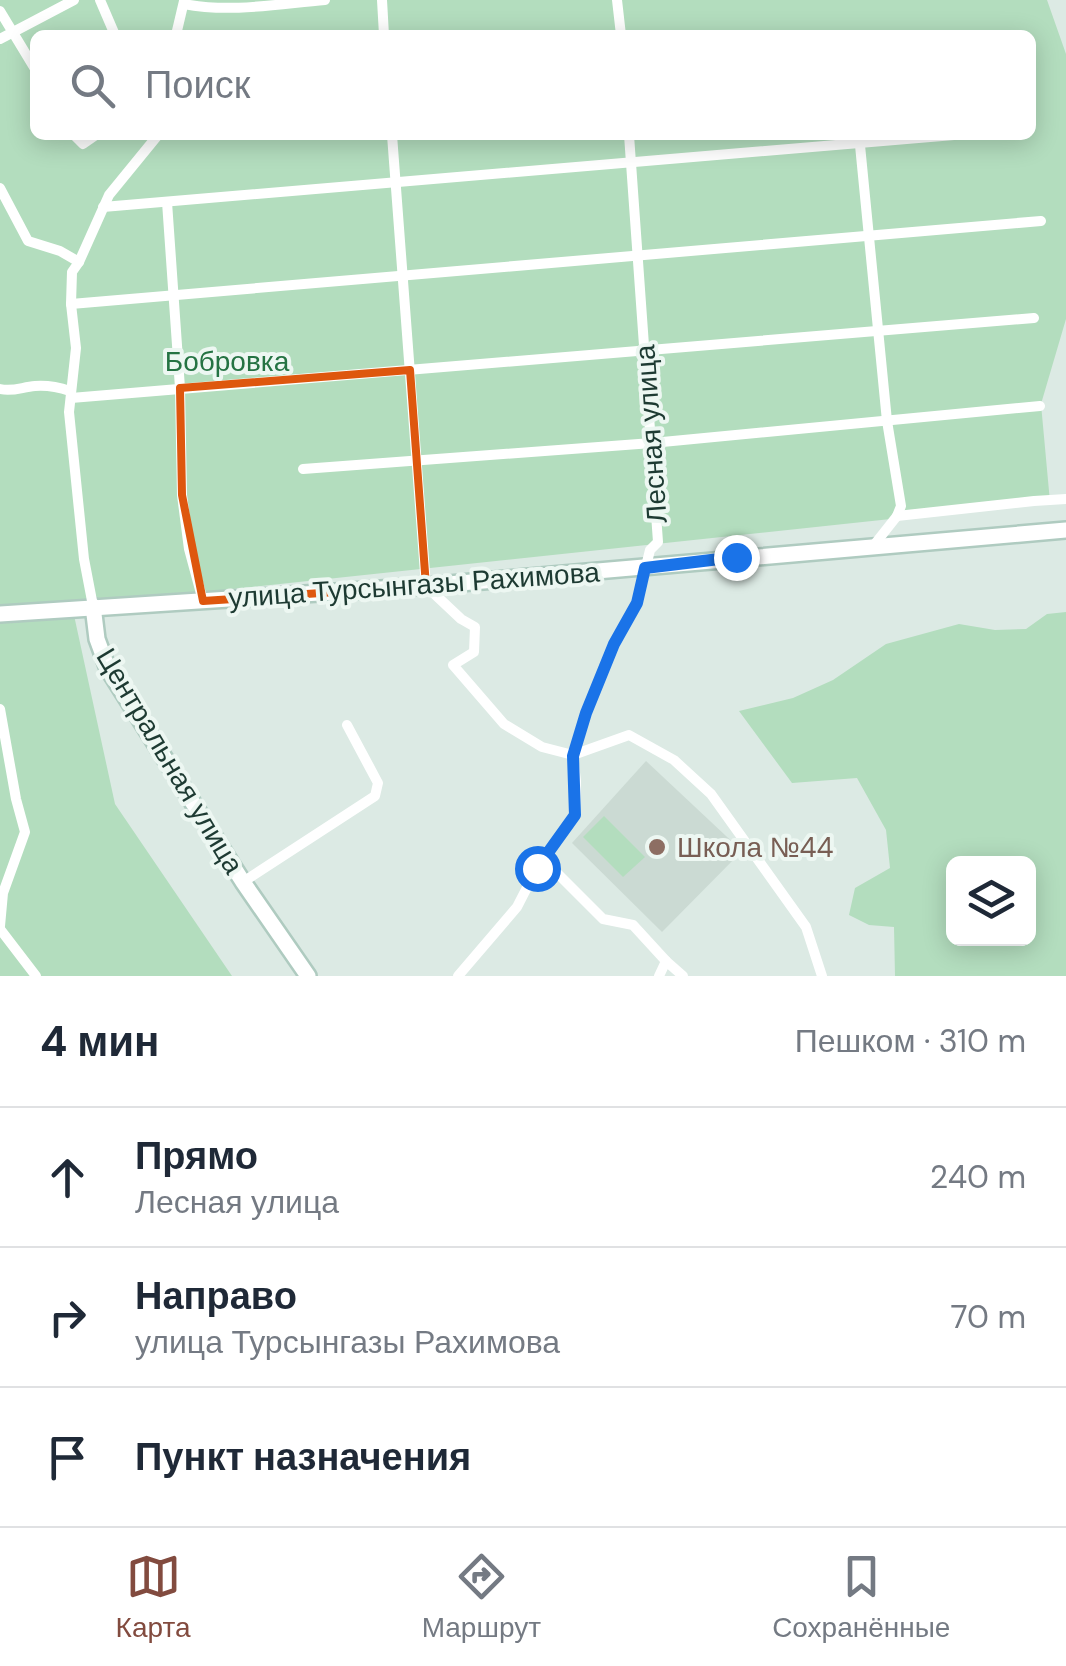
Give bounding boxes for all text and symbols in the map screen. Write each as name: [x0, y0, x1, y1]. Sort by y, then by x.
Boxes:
search box: [30, 30, 1036, 140]
icon: search: [65, 58, 120, 113]
text: Поиск: [145, 60, 250, 110]
park label: Бобровка: [165, 343, 290, 380]
street label: Лесная улица: [626, 343, 676, 524]
route end: [714, 535, 760, 581]
street label: улица Турсынгазы Рахимова: [227, 554, 601, 616]
street label: Центральная улица: [88, 641, 252, 881]
place label: Школа №44: [677, 829, 834, 866]
marker: Школа №44: [646, 836, 668, 858]
route start: [515, 846, 561, 892]
map controls: [946, 856, 1036, 946]
button: layers: [946, 856, 1036, 946]
text: 4 мин: [40, 1014, 159, 1069]
text: Пешком · 310 m: [795, 1020, 1026, 1062]
text: Прямо: [135, 1131, 258, 1181]
icon: ahead: [40, 1150, 95, 1205]
text: 240 m: [930, 1156, 1026, 1198]
text: Лесная улица: [135, 1181, 339, 1223]
text: Направо: [135, 1271, 297, 1321]
icon: right: [40, 1290, 95, 1345]
text: 70 m: [950, 1296, 1026, 1338]
text: улица Турсынгазы Рахимова: [135, 1321, 560, 1363]
icon: arrive: [40, 1430, 95, 1485]
text: Пункт назначения: [135, 1432, 471, 1482]
tab: Карта: [116, 1549, 191, 1646]
tab: Маршрут: [422, 1549, 541, 1646]
tab: Сохранённые: [772, 1549, 950, 1646]

